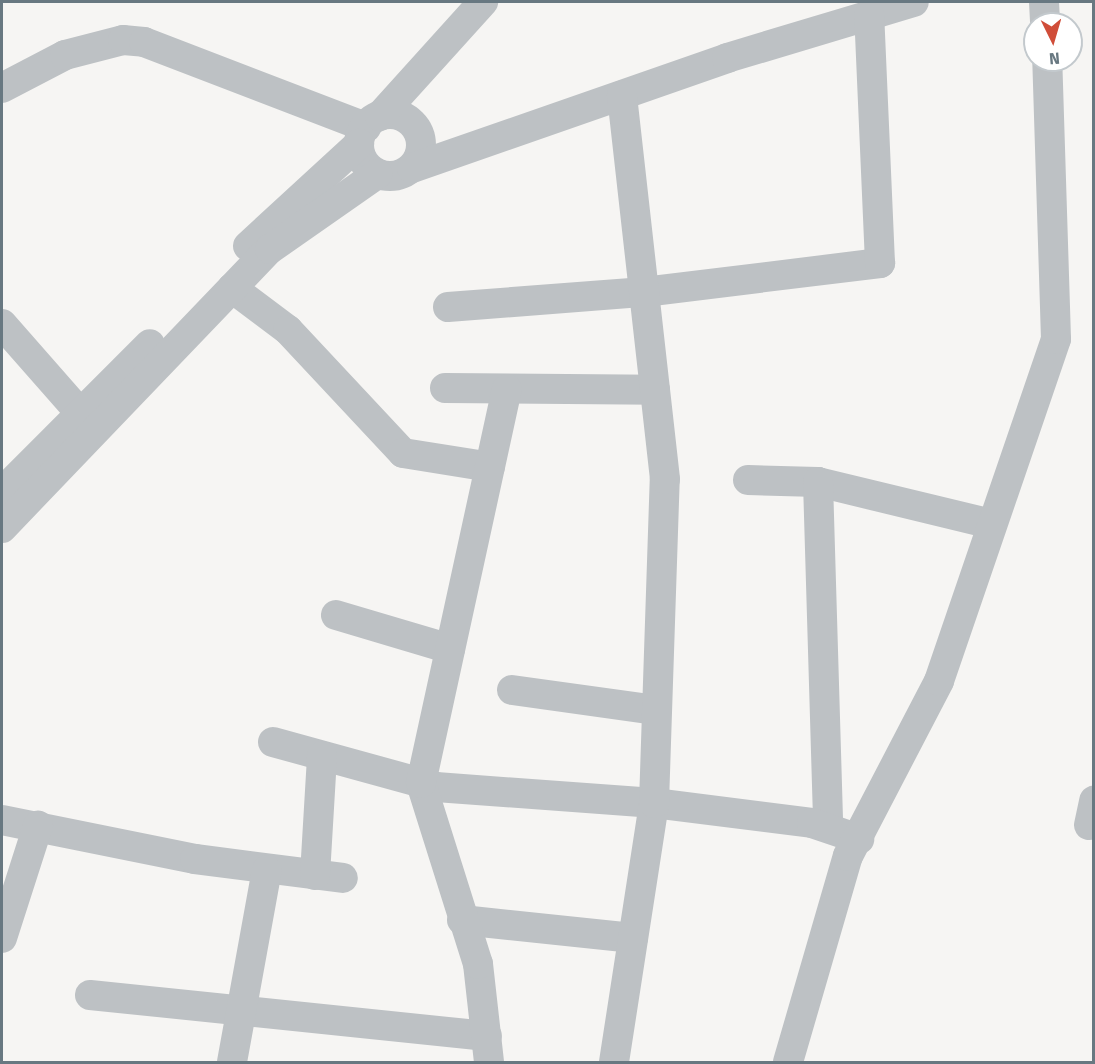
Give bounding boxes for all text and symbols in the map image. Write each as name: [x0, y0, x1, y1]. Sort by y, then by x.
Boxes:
north arrow: [1023, 12, 1083, 72]
text: N: [1048, 49, 1061, 68]

